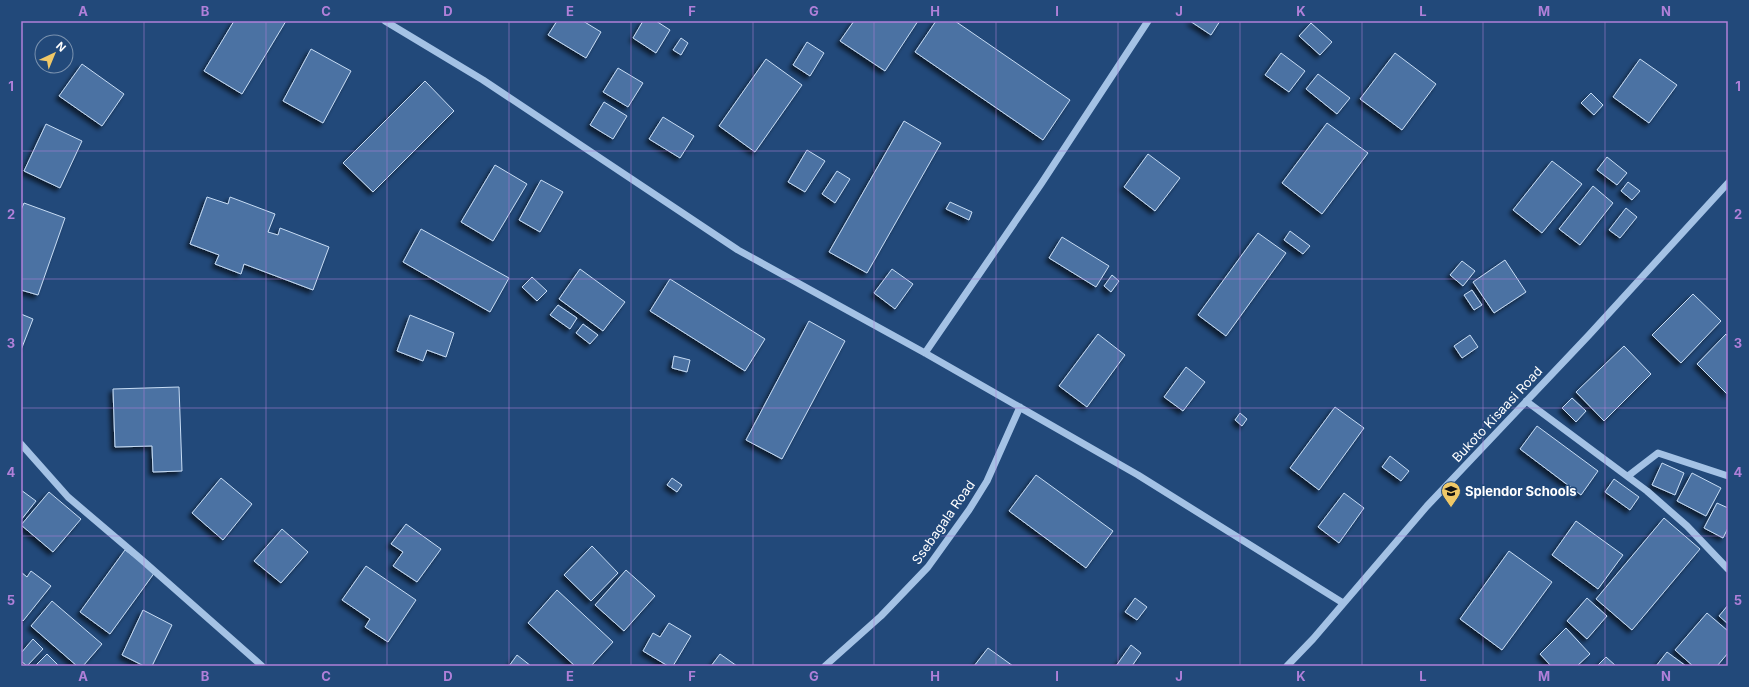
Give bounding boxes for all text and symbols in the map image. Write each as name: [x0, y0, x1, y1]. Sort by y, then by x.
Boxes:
text: A: [78, 3, 88, 19]
text: B: [201, 3, 210, 19]
text: C: [321, 3, 331, 19]
text: D: [443, 3, 453, 19]
text: E: [566, 3, 574, 19]
text: F: [688, 3, 696, 19]
text: G: [809, 3, 819, 19]
text: H: [930, 3, 940, 19]
text: I: [1055, 3, 1059, 19]
text: J: [1175, 3, 1183, 19]
text: K: [1296, 3, 1306, 19]
text: L: [1419, 3, 1427, 19]
text: M: [1538, 3, 1550, 19]
text: N: [1661, 3, 1671, 19]
north arrow: [34, 34, 74, 74]
text: N: [53, 39, 69, 55]
text: 1: [8, 78, 14, 94]
text: 1: [1735, 78, 1741, 94]
text: 2: [7, 206, 15, 222]
text: 2: [1734, 206, 1742, 222]
text: 3: [7, 335, 15, 351]
text: 3: [1734, 335, 1742, 351]
street label: Bukoto Kisaasi Road: [1449, 363, 1545, 465]
text: 4: [7, 464, 16, 480]
text: 4: [1734, 464, 1743, 480]
street label: Ssebagala Road: [908, 477, 978, 567]
school or university icon: Splendor Schools: [1440, 480, 1462, 508]
place label: Splendor Schools: [1465, 483, 1577, 499]
text: 5: [7, 592, 15, 608]
text: 5: [1734, 592, 1742, 608]
text: A: [78, 668, 88, 684]
text: B: [201, 668, 210, 684]
text: C: [321, 668, 331, 684]
text: D: [443, 668, 453, 684]
text: E: [566, 668, 574, 684]
text: F: [688, 668, 696, 684]
text: G: [809, 668, 819, 684]
text: H: [930, 668, 940, 684]
text: I: [1055, 668, 1059, 684]
text: J: [1175, 668, 1183, 684]
text: K: [1296, 668, 1306, 684]
text: L: [1419, 668, 1427, 684]
text: M: [1538, 668, 1550, 684]
text: N: [1661, 668, 1671, 684]

